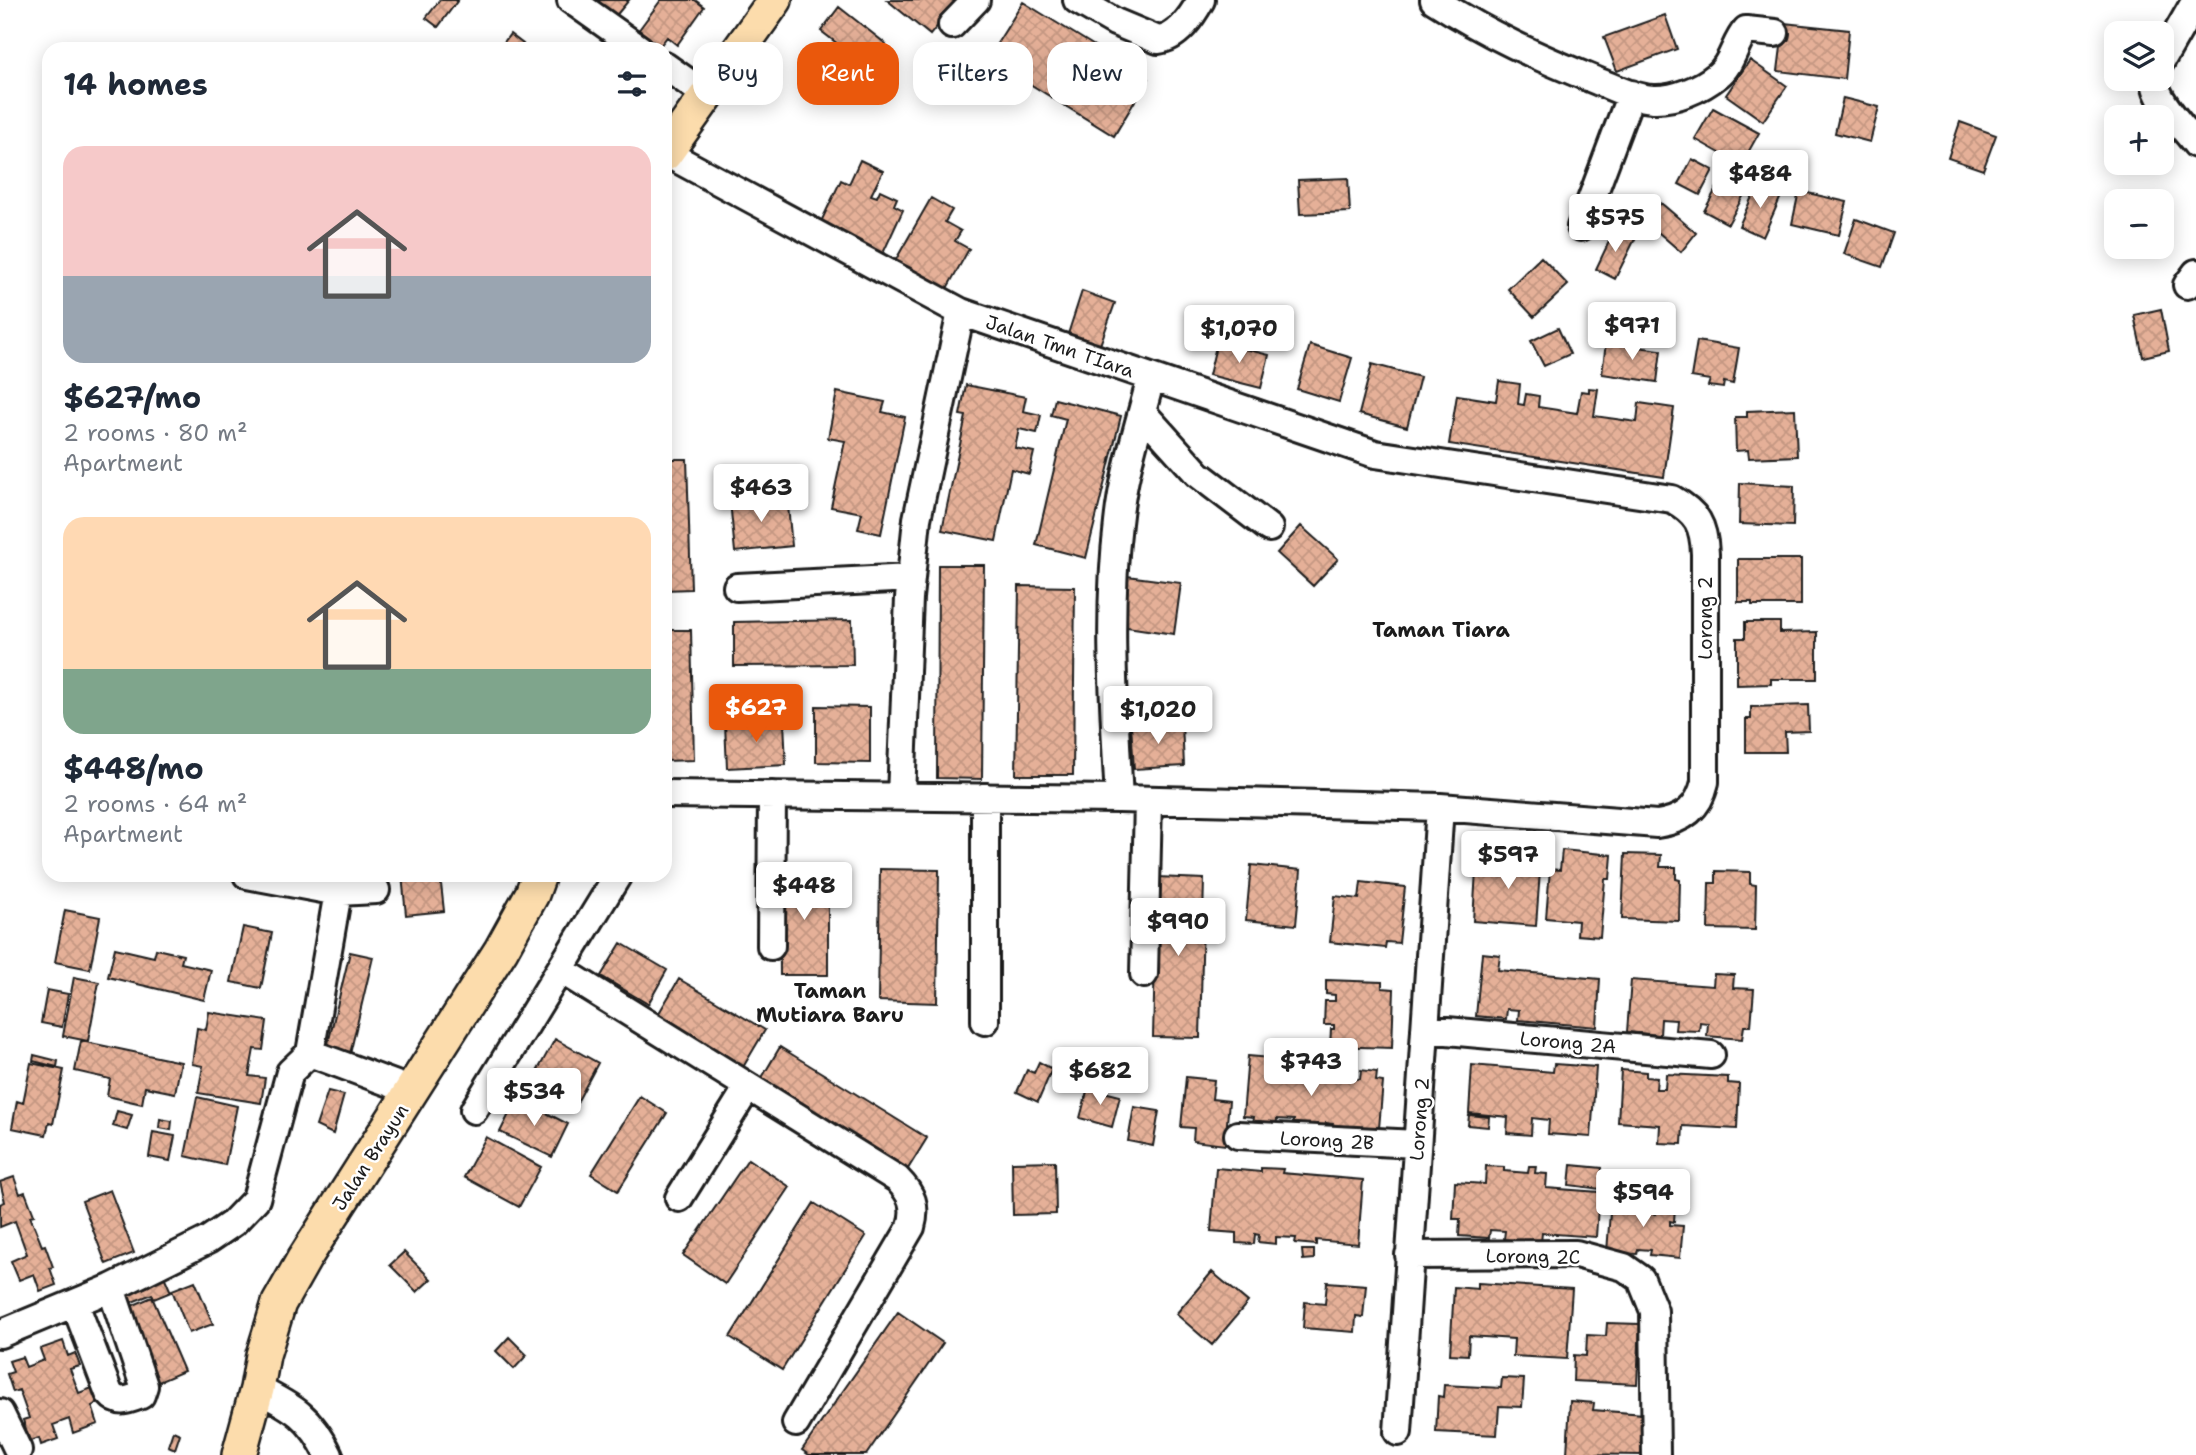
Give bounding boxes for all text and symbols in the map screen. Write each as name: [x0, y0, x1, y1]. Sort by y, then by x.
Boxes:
map controls: [2104, 21, 2174, 259]
button: layers: [2104, 21, 2174, 91]
chip: Buy: [693, 42, 783, 105]
chip: Rent: [797, 42, 899, 105]
chip: Filters: [913, 42, 1033, 105]
chip: New: [1047, 42, 1147, 105]
text: 14 homes: [63, 64, 208, 105]
icon: filters: [613, 65, 651, 103]
button: +: [2104, 105, 2174, 175]
pin: $484: [1719, 150, 1801, 210]
text: $484: [1728, 158, 1792, 188]
button: −: [2104, 189, 2174, 259]
icon: home: [294, 191, 420, 317]
pin: $575: [1574, 194, 1656, 254]
text: $575: [1585, 202, 1645, 232]
pin: $971: [1591, 302, 1673, 362]
pin: $1,070: [1182, 306, 1296, 365]
street label: Jalan Tmn TIara: [982, 309, 1137, 384]
text: $971: [1604, 310, 1660, 340]
text: $1,070: [1200, 313, 1278, 343]
text: $627/mo: [63, 377, 201, 418]
text: 2 rooms · 80 m²: [63, 418, 248, 448]
text: Apartment: [63, 448, 183, 478]
pin: $463: [720, 464, 802, 524]
text: $463: [729, 472, 793, 502]
icon: home: [294, 562, 420, 688]
street label: Lorong 2: [1693, 576, 1718, 660]
district label: Taman Tiara: [1372, 616, 1510, 644]
pin: $627: [715, 684, 797, 744]
pin: $1,020: [1101, 686, 1215, 746]
text: $627: [725, 692, 787, 722]
text: $1,020: [1119, 694, 1197, 724]
text: $448/mo: [63, 748, 204, 789]
text: 2 rooms · 64 m²: [63, 789, 247, 819]
text: Apartment: [63, 819, 183, 849]
pin: $597: [1467, 832, 1549, 891]
text: $597: [1477, 839, 1539, 869]
pin: $448: [763, 862, 845, 922]
text: $448: [772, 870, 836, 900]
pin: $990: [1137, 898, 1219, 958]
text: $990: [1147, 906, 1209, 936]
district label: Taman Mutiara Baru: [756, 977, 904, 1029]
street label: Lorong 2A: [1519, 1026, 1617, 1059]
pin: $743: [1270, 1038, 1352, 1098]
text: $743: [1280, 1046, 1342, 1076]
pin: $682: [1059, 1048, 1141, 1107]
text: $682: [1068, 1055, 1132, 1085]
pin: $534: [493, 1068, 575, 1128]
text: $534: [503, 1076, 565, 1106]
street label: Lorong 2: [1404, 1076, 1435, 1162]
street label: Jalan Brayun: [327, 1099, 414, 1215]
street label: Lorong 2B: [1279, 1126, 1375, 1155]
pin: $594: [1602, 1170, 1684, 1229]
text: $594: [1612, 1177, 1674, 1207]
street label: Lorong 2C: [1485, 1243, 1581, 1270]

